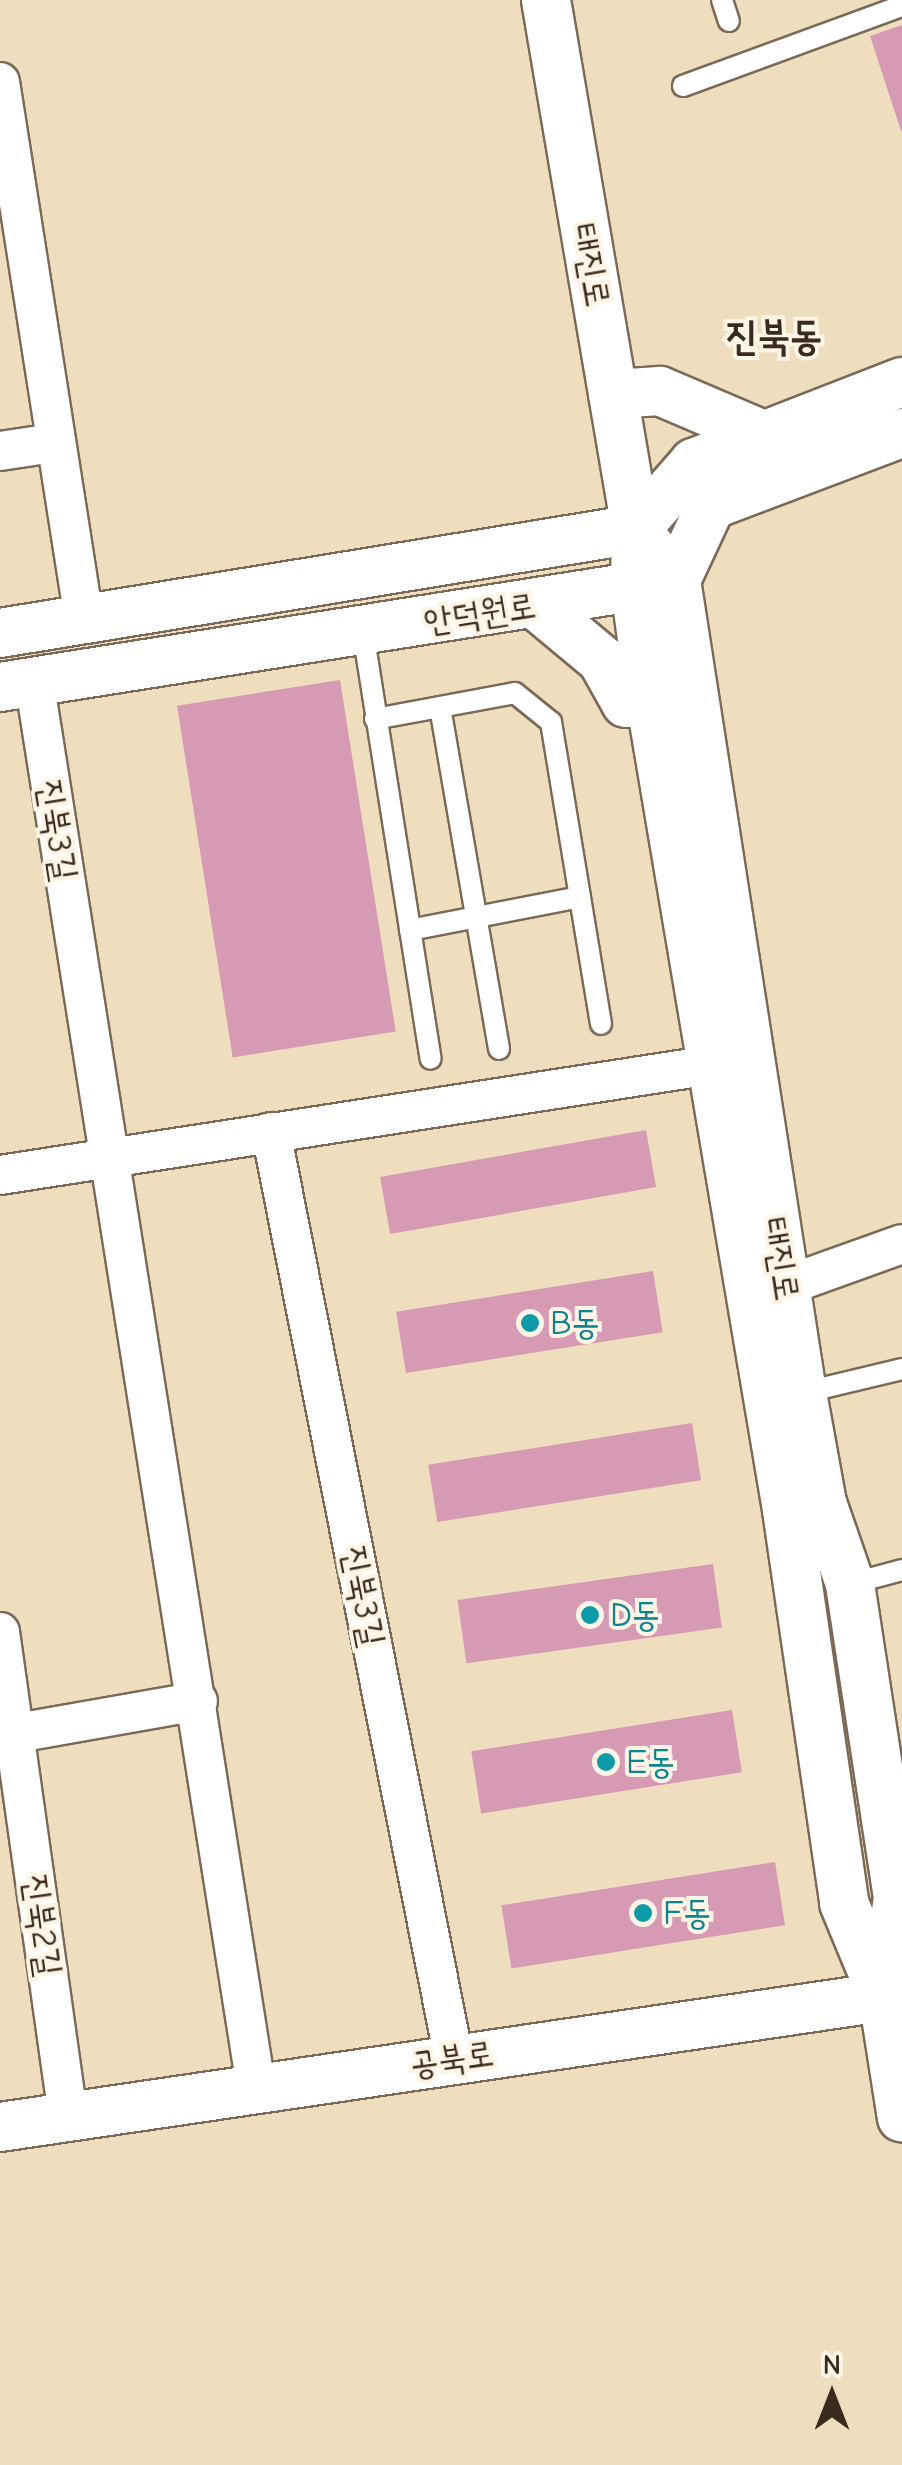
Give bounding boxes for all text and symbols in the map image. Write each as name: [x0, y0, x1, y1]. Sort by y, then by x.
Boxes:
street label: 태진로: [563, 220, 619, 310]
district label: 진북동: [726, 312, 822, 360]
street label: 안덕원로: [421, 584, 539, 644]
street label: 진북3길: [28, 776, 86, 884]
street label: 태진로: [754, 1214, 808, 1304]
place label: B동: [550, 1302, 600, 1344]
marker: B동: [519, 1312, 541, 1334]
street label: 진북3길: [333, 1542, 393, 1650]
place label: D동: [610, 1594, 660, 1636]
marker: D동: [579, 1604, 601, 1626]
place label: E동: [626, 1741, 675, 1783]
marker: E동: [595, 1751, 617, 1773]
street label: 진북2길: [14, 1871, 70, 1979]
place label: F동: [663, 1892, 711, 1934]
marker: F동: [632, 1902, 654, 1924]
street label: 공북로: [407, 2032, 497, 2086]
north arrow: [782, 2345, 882, 2445]
text: N: [823, 2349, 841, 2381]

